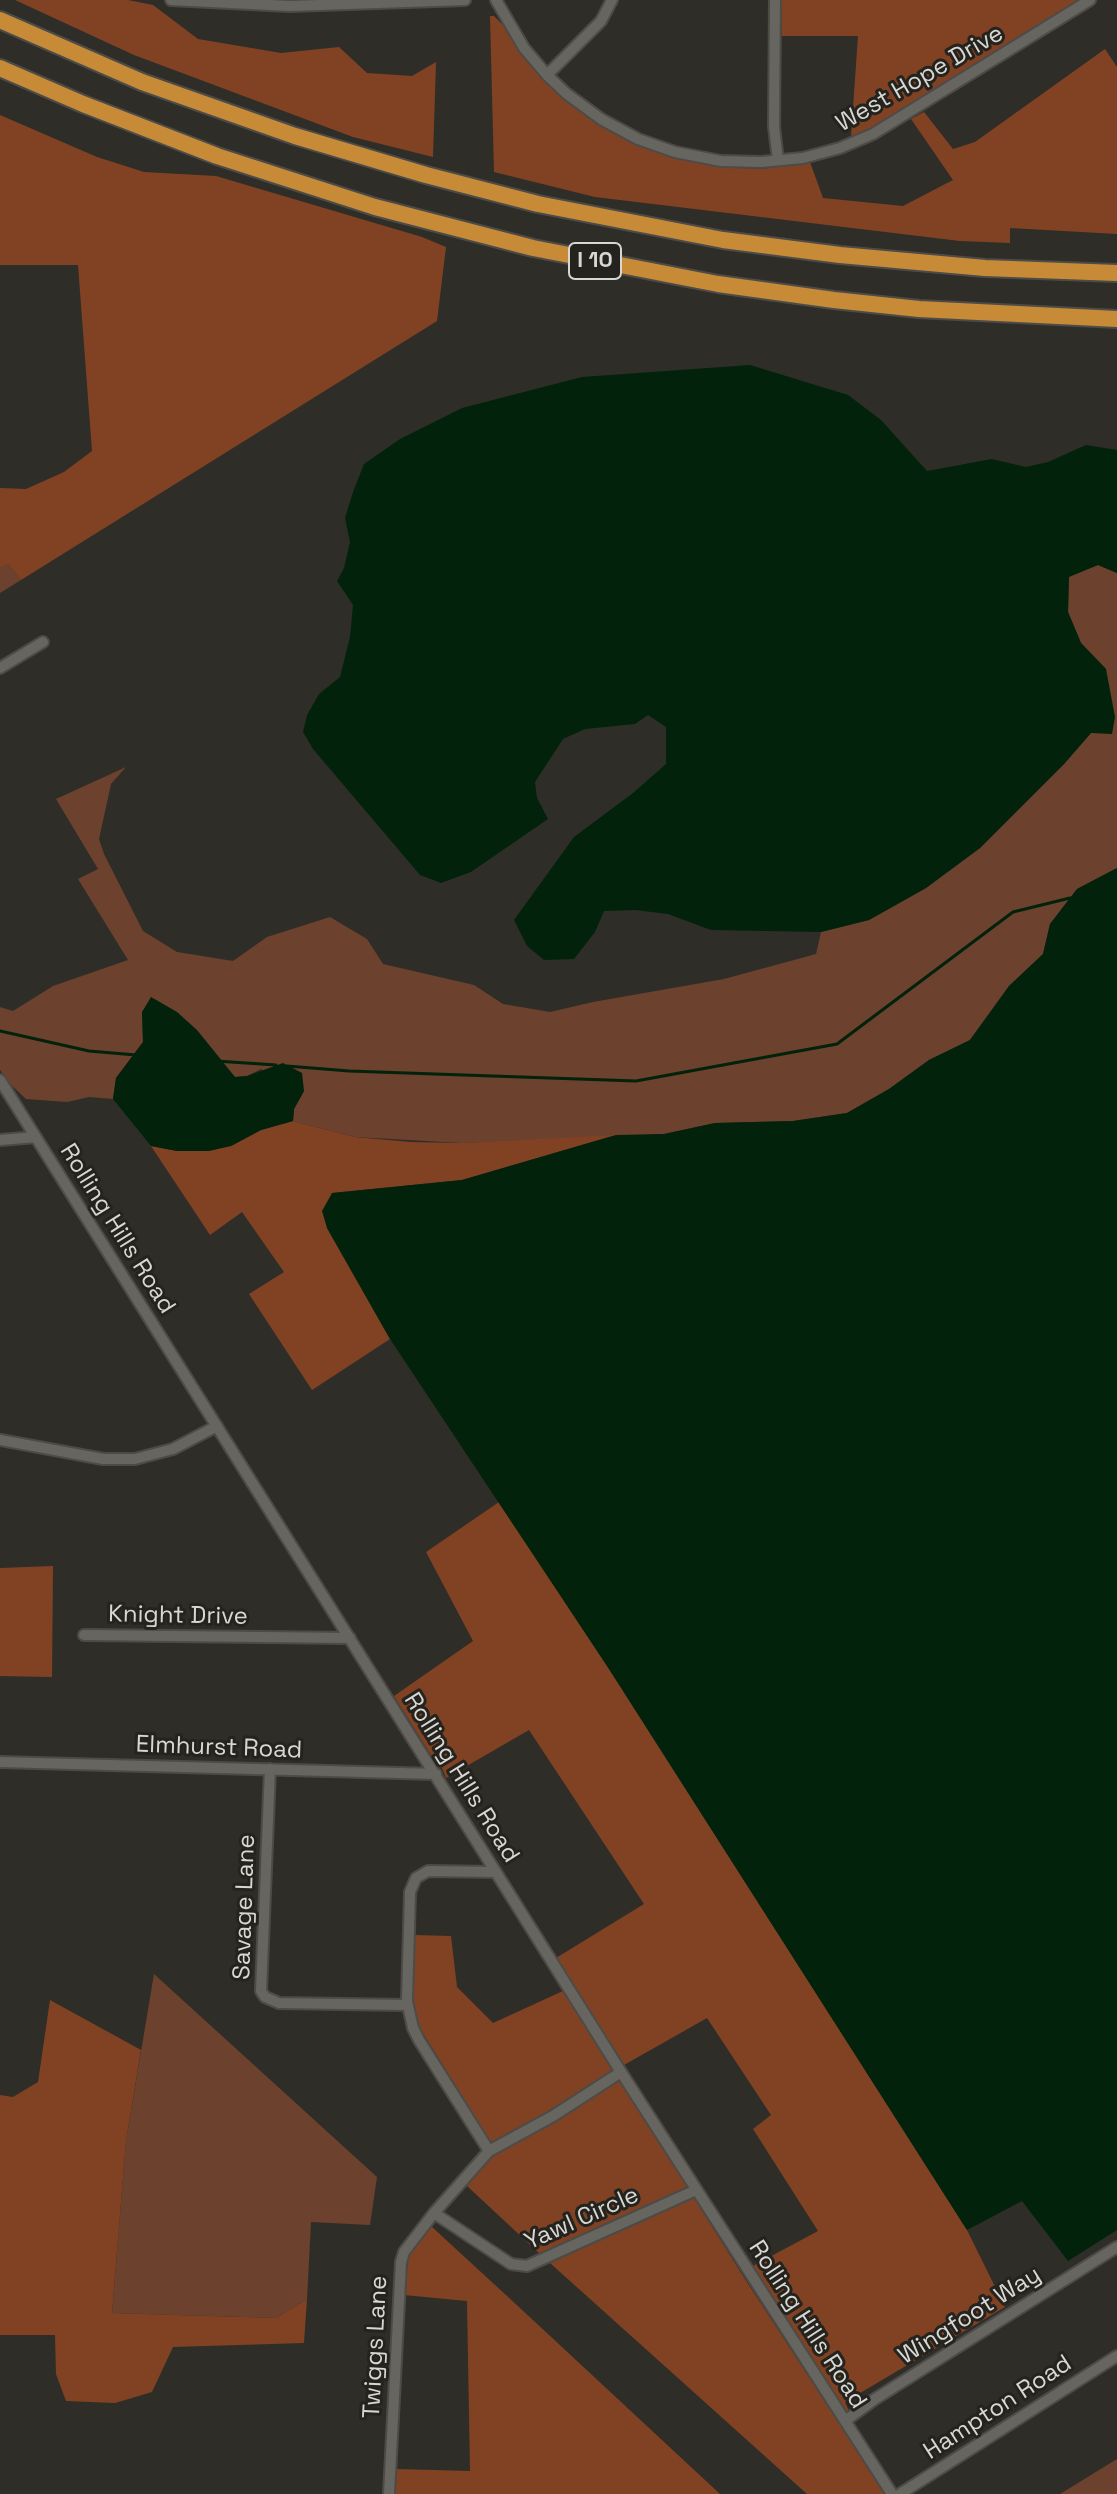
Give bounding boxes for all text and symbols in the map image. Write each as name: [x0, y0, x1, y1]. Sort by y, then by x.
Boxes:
street label: West Hope Drive: [831, 19, 1009, 139]
road number: I 10: [569, 243, 621, 279]
street label: Rolling Hills Road: [53, 1139, 181, 1319]
street label: Knight Drive: [108, 1600, 248, 1632]
street label: Rolling Hills Road: [397, 1688, 525, 1868]
street label: Elmhurst Road: [135, 1731, 303, 1765]
street label: Savage Lane: [228, 1834, 262, 1980]
street label: Yawl Circle: [520, 2181, 644, 2257]
street label: Rolling Hills Road: [742, 2235, 872, 2415]
street label: Wingfoot Way: [894, 2261, 1046, 2371]
street label: Twiggs Lane: [358, 2275, 394, 2419]
street label: Hampton Road: [919, 2350, 1077, 2466]

